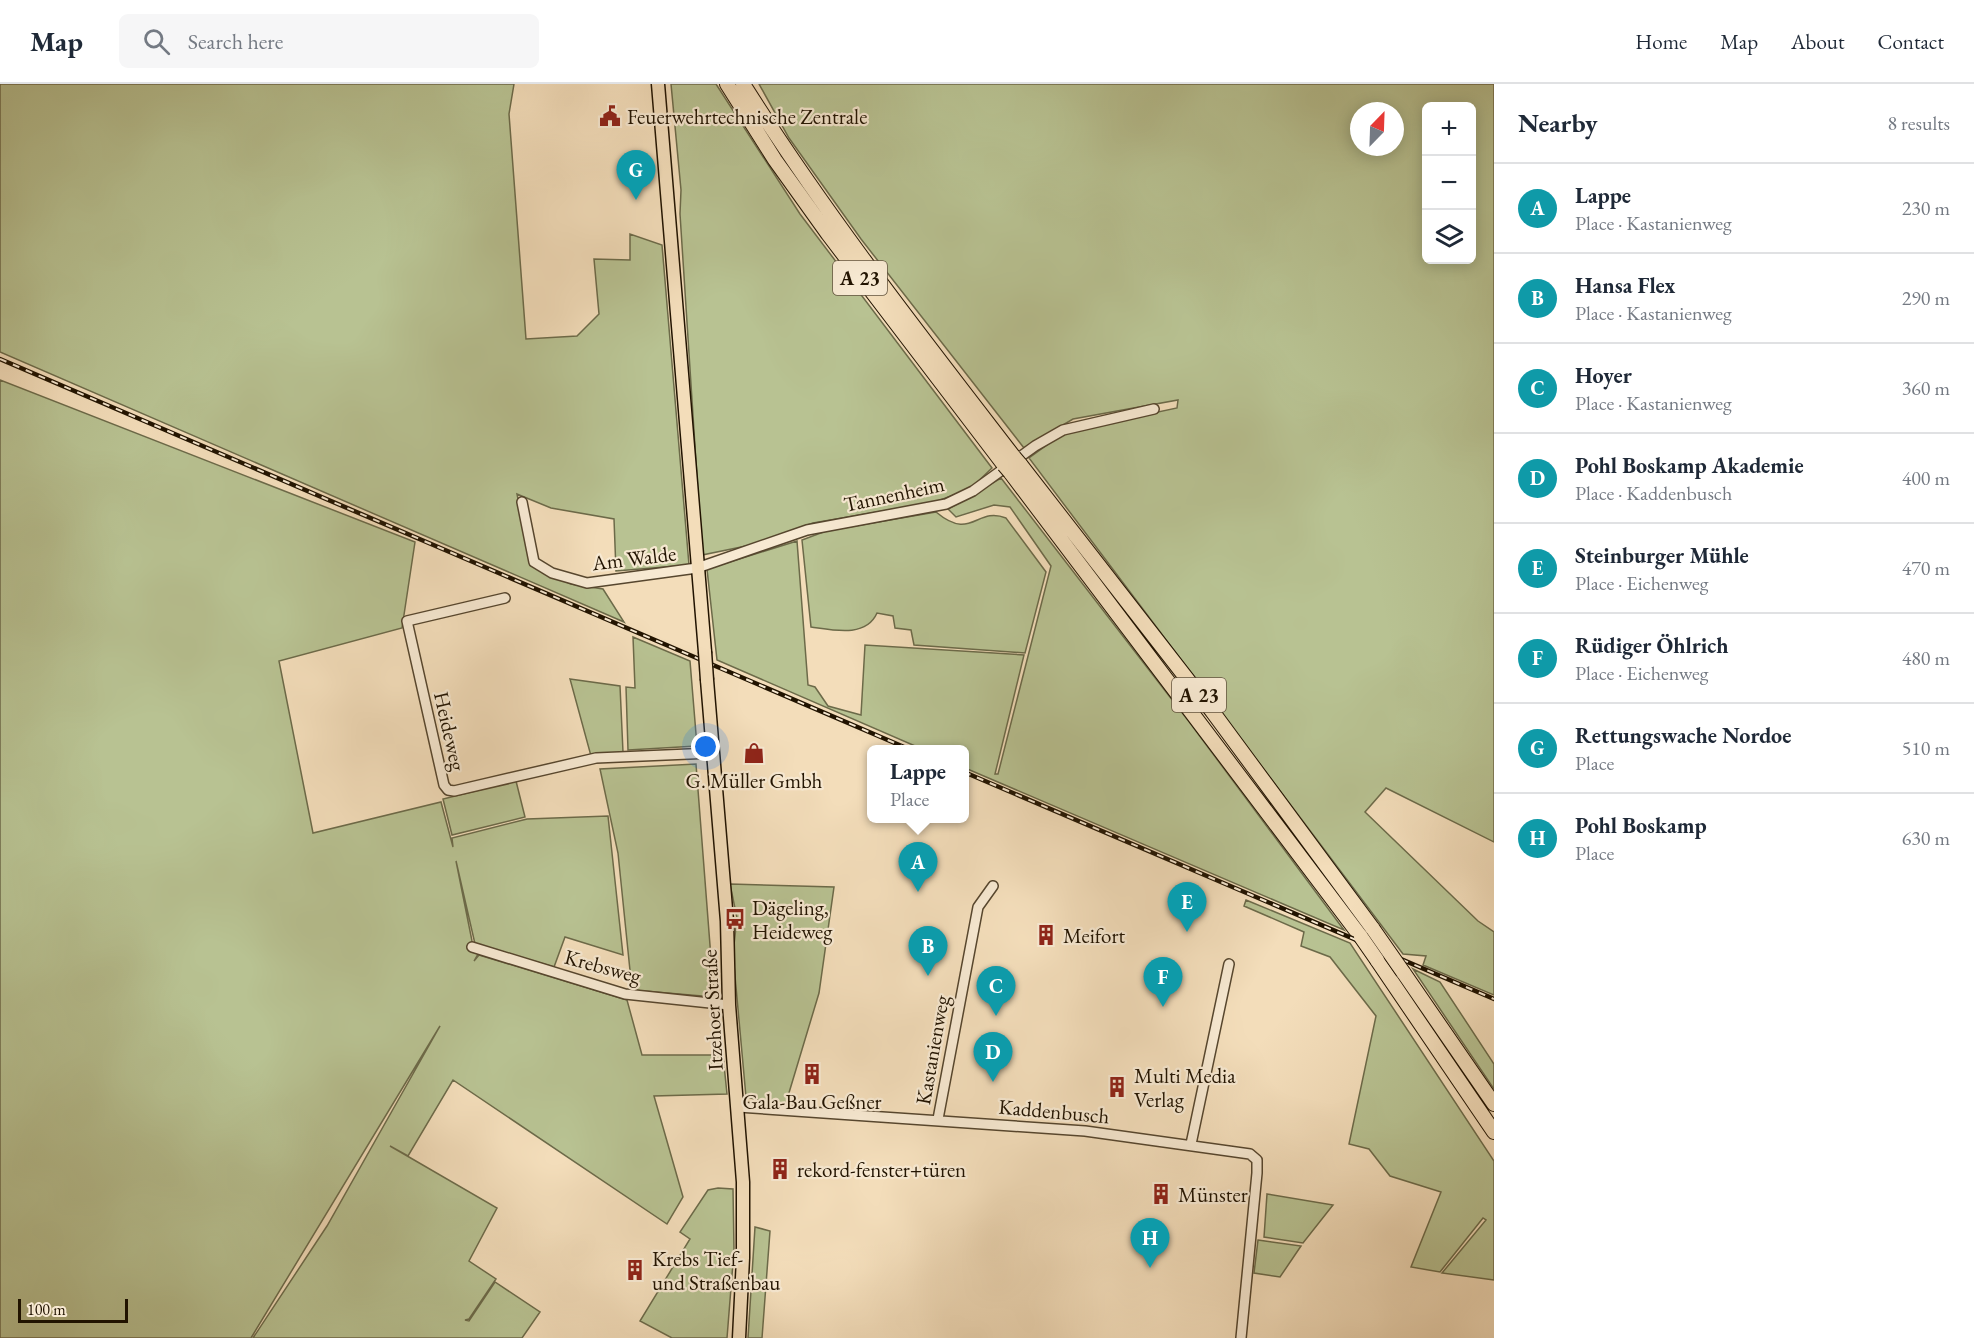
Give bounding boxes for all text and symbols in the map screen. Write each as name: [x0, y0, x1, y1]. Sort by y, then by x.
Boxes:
search box: [119, 14, 539, 68]
text: Map: [30, 23, 83, 59]
icon: search: [140, 25, 173, 58]
text: Search here: [188, 27, 283, 56]
text: Home: [1635, 28, 1687, 55]
text: Map: [1720, 28, 1758, 55]
text: About: [1791, 28, 1844, 55]
text: Contact: [1877, 28, 1944, 55]
north arrow: [1350, 102, 1404, 156]
map controls: [1422, 102, 1476, 264]
button: +: [1422, 102, 1476, 156]
place label: Feuerwehrtechnische Zentrale: [627, 103, 867, 130]
public building icon: Feuerwehrtechnische Zentrale: [598, 104, 622, 128]
text: Nearby: [1518, 106, 1598, 140]
text: 8 results: [1887, 110, 1950, 136]
pin: G: [616, 150, 656, 200]
button: −: [1422, 156, 1476, 210]
text: Lappe: [1575, 181, 1631, 210]
text: A: [1530, 195, 1545, 221]
text: 230 m: [1902, 195, 1950, 221]
button: layers: [1422, 210, 1476, 264]
text: Place · Kastanienweg: [1575, 210, 1732, 236]
road number: A 23: [833, 261, 887, 295]
text: Hansa Flex: [1575, 271, 1675, 300]
text: B: [1531, 285, 1544, 311]
text: 290 m: [1902, 285, 1950, 311]
text: Place · Kastanienweg: [1575, 300, 1732, 326]
text: Hoyer: [1575, 361, 1632, 390]
text: C: [1530, 375, 1545, 401]
text: 360 m: [1902, 375, 1950, 401]
text: Place · Kastanienweg: [1575, 390, 1732, 416]
text: Pohl Boskamp Akademie: [1575, 451, 1804, 480]
text: D: [1530, 465, 1545, 491]
text: 400 m: [1902, 465, 1950, 491]
street label: Tannenheim: [841, 470, 947, 518]
text: Place · Kaddenbusch: [1575, 480, 1732, 506]
street label: Am Walde: [589, 539, 678, 577]
text: Steinburger Mühle: [1575, 541, 1749, 570]
text: E: [1532, 555, 1543, 581]
text: 470 m: [1902, 555, 1950, 581]
text: Place · Eichenweg: [1575, 570, 1709, 596]
text: Rüdiger Öhlrich: [1575, 631, 1729, 660]
text: F: [1532, 645, 1543, 671]
text: 480 m: [1902, 645, 1950, 671]
text: Place · Eichenweg: [1575, 660, 1709, 686]
road number: A 23: [1172, 678, 1226, 712]
street label: Heideweg: [428, 689, 472, 774]
text: Rettungswache Nordoe: [1575, 721, 1791, 750]
your location: [691, 732, 720, 761]
text: G: [1530, 735, 1545, 761]
text: 510 m: [1902, 735, 1950, 761]
shop icon: G. Müller Gmbh: [742, 741, 766, 765]
popup: [867, 745, 969, 823]
text: Place: [1575, 750, 1614, 776]
text: Lappe: [890, 757, 946, 786]
place label: G. Müller Gmbh: [686, 767, 823, 794]
text: Place: [890, 786, 929, 812]
text: Pohl Boskamp: [1575, 811, 1707, 840]
text: H: [1529, 825, 1546, 851]
text: 630 m: [1902, 825, 1950, 851]
text: Place: [1575, 840, 1614, 866]
pin: A: [898, 842, 938, 892]
pin: E: [1168, 882, 1206, 932]
place label: Dägeling, Heideweg: [752, 894, 833, 945]
bus stop icon: Dägeling, Heideweg: [723, 907, 747, 931]
place label: Meifort: [1063, 922, 1125, 949]
building icon: Meifort: [1034, 923, 1058, 947]
pin: B: [908, 926, 948, 976]
street label: Krebsweg: [562, 943, 645, 989]
street label: Itzehoer Straße: [695, 949, 729, 1071]
pin: F: [1144, 958, 1182, 1007]
pin: C: [976, 966, 1016, 1016]
street label: Kastanienweg: [909, 992, 955, 1107]
pin: D: [974, 1032, 1012, 1082]
building icon: Gala-Bau Geßner: [800, 1062, 824, 1086]
place label: Multi Media Verlag: [1134, 1062, 1236, 1113]
building icon: Multi Media Verlag: [1105, 1075, 1129, 1099]
place label: Gala-Bau Geßner: [742, 1088, 882, 1115]
street label: Kaddenbusch: [997, 1093, 1111, 1129]
place label: rekord-fenster+türen: [797, 1156, 966, 1183]
building icon: rekord-fenster+türen: [768, 1157, 792, 1181]
place label: Münster: [1178, 1181, 1248, 1208]
building icon: Münster: [1149, 1182, 1173, 1206]
pin: H: [1130, 1218, 1170, 1268]
place label: Krebs Tief- und Straßenbau: [652, 1245, 780, 1296]
building icon: Krebs Tief- und Straßenbau: [623, 1258, 647, 1282]
scale bar: [18, 1296, 128, 1324]
text: 100 m: [27, 1299, 66, 1320]

